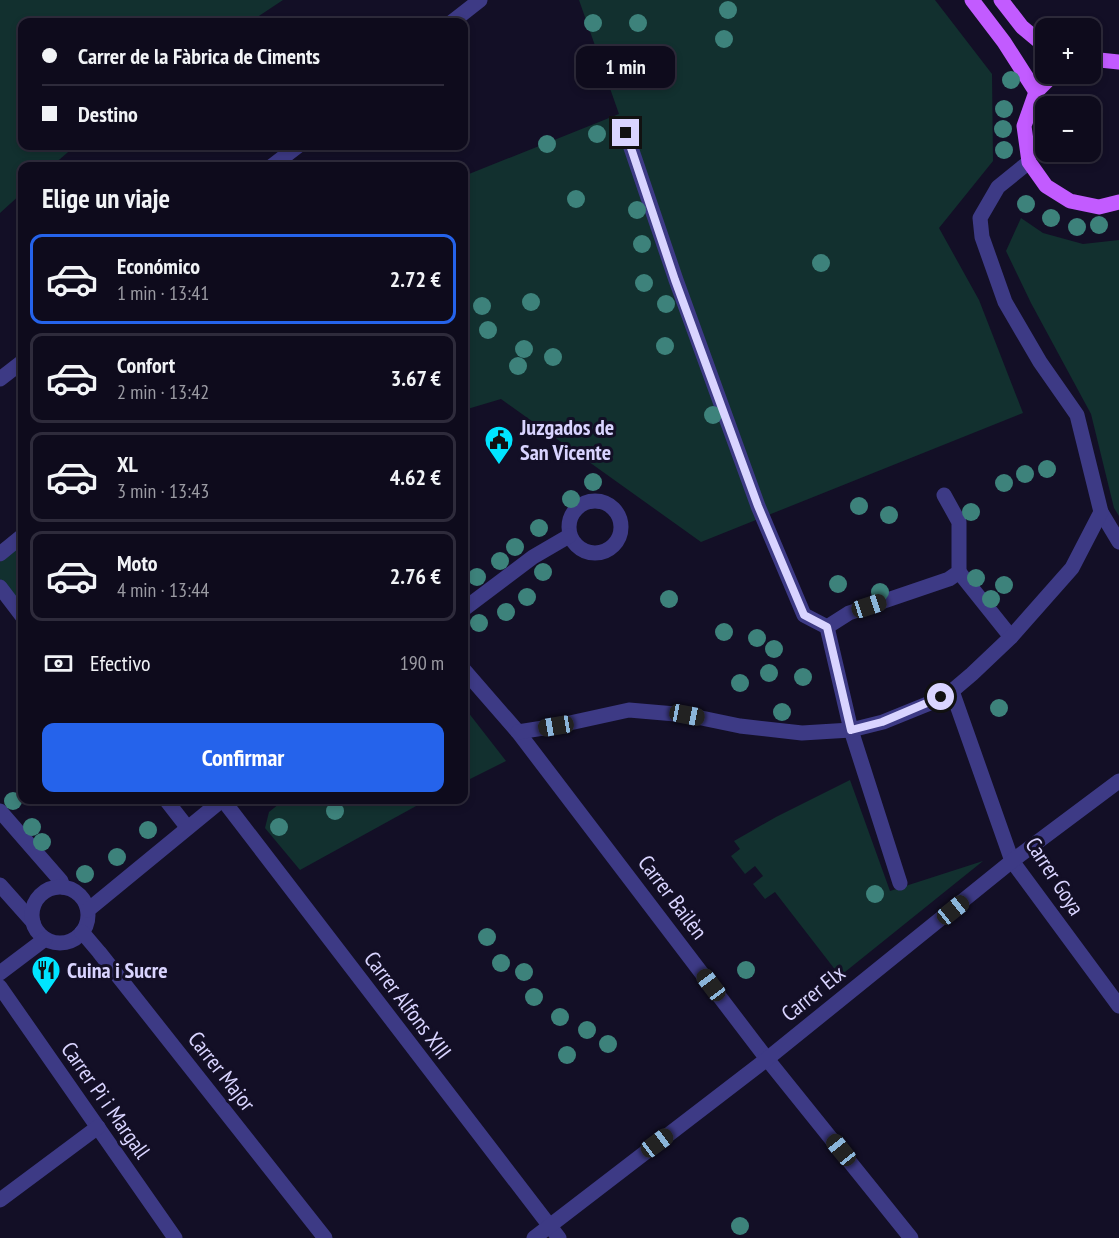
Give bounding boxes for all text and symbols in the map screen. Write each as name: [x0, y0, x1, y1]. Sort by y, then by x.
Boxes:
map controls: [1035, 18, 1101, 162]
button: +: [1035, 18, 1101, 84]
text: Carrer de la Fàbrica de Ciments: [78, 42, 320, 70]
callout: 1 min: [576, 46, 676, 88]
text: 1 min: [605, 54, 646, 80]
button: −: [1035, 96, 1101, 162]
text: Destino: [78, 100, 138, 128]
route end: [612, 119, 639, 146]
text: Elige un viaje: [42, 181, 170, 215]
icon: car: [45, 252, 99, 306]
text: Económico: [117, 252, 200, 280]
text: 2.72 €: [390, 265, 441, 293]
text: 1 min · 13:41: [117, 280, 209, 306]
icon: car: [45, 351, 99, 405]
text: Confort: [117, 351, 175, 379]
text: 3.67 €: [391, 364, 441, 392]
text: 2 min · 13:42: [117, 379, 209, 405]
place label: Juzgados de San Vicente: [519, 413, 614, 466]
public building icon: Juzgados de San Vicente: [483, 424, 515, 466]
icon: car: [45, 450, 99, 504]
text: XL: [117, 450, 138, 478]
text: 4.62 €: [390, 463, 441, 491]
text: 3 min · 13:43: [117, 478, 209, 504]
icon: car: [45, 549, 99, 603]
text: Moto: [117, 549, 158, 577]
text: 2.76 €: [390, 562, 441, 590]
text: 4 min · 13:44: [117, 577, 209, 603]
car: [849, 592, 889, 620]
icon: cash: [42, 647, 75, 680]
text: Efectivo: [90, 649, 151, 677]
text: 190 m: [400, 650, 444, 676]
route start: [927, 683, 954, 710]
car: [668, 703, 706, 727]
car: [537, 714, 575, 738]
button: Confirmar: [42, 723, 444, 792]
street label: Carrer Goya: [1019, 832, 1091, 920]
street label: Carrer Bailèn: [632, 849, 714, 945]
car: [933, 892, 973, 928]
street label: Carrer Alfons XIII: [358, 945, 458, 1065]
restaurant icon: Cuina i Sucre: [30, 954, 62, 996]
place label: Cuina i Sucre: [67, 956, 168, 984]
street label: Carrer Elx: [775, 959, 851, 1027]
car: [693, 965, 729, 1005]
street label: Carrer Major: [182, 1026, 262, 1116]
street label: Carrer Pi i Margall: [55, 1036, 157, 1165]
car: [637, 1125, 677, 1161]
car: [823, 1130, 859, 1170]

